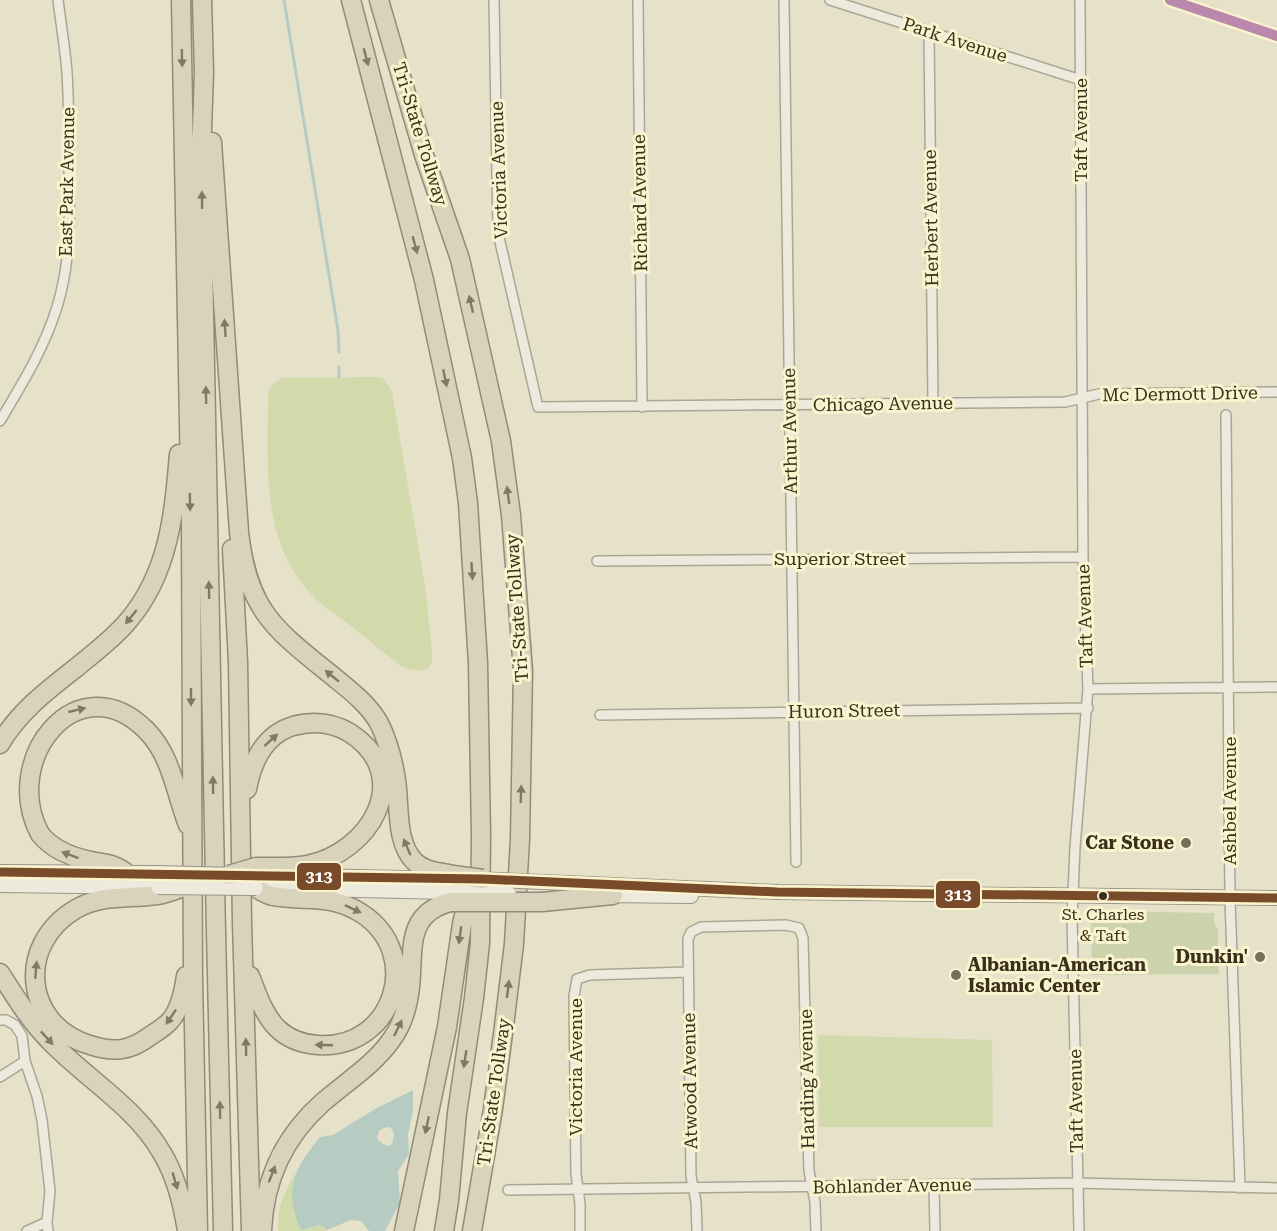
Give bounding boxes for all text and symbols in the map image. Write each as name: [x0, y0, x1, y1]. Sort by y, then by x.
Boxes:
street label: Park Avenue: [900, 13, 1010, 66]
one-way arrow: [362, 48, 371, 66]
one-way arrow: [178, 49, 187, 68]
street label: Tri-State Tollway: [389, 60, 452, 208]
street label: Taft Avenue: [1070, 78, 1091, 182]
street label: Victoria Avenue: [486, 101, 511, 239]
street label: East Park Avenue: [55, 107, 78, 257]
street label: Richard Avenue: [628, 134, 651, 272]
street label: Herbert Avenue: [919, 149, 942, 287]
one-way arrow: [197, 190, 207, 209]
one-way arrow: [411, 236, 421, 254]
one-way arrow: [465, 295, 475, 313]
one-way arrow: [220, 318, 230, 337]
street label: Arthur Avenue: [778, 368, 801, 494]
one-way arrow: [440, 369, 450, 388]
street label: Mc Dermott Drive: [1102, 382, 1258, 405]
one-way arrow: [201, 385, 211, 404]
street label: Chicago Avenue: [813, 392, 953, 415]
one-way arrow: [504, 485, 513, 504]
one-way arrow: [185, 492, 195, 511]
street label: Tri-State Tollway: [501, 533, 532, 683]
street label: Superior Street: [774, 548, 906, 569]
one-way arrow: [468, 562, 477, 581]
street label: Taft Avenue: [1072, 564, 1097, 668]
one-way arrow: [205, 580, 214, 599]
one-way arrow: [124, 609, 137, 625]
one-way arrow: [325, 670, 340, 683]
one-way arrow: [186, 687, 196, 706]
street label: Huron Street: [788, 699, 901, 722]
one-way arrow: [68, 705, 86, 715]
one-way arrow: [264, 733, 279, 747]
street label: Ashbel Avenue: [1219, 737, 1240, 865]
one-way arrow: [208, 775, 218, 794]
one-way arrow: [516, 785, 526, 804]
place label: Car Stone: [1085, 832, 1174, 853]
marker: Car Stone: [1179, 836, 1193, 850]
one-way arrow: [402, 838, 412, 856]
one-way arrow: [61, 850, 79, 860]
line badge: 313: [296, 862, 342, 891]
text: 313: [306, 867, 332, 886]
line badge: 313: [935, 880, 981, 909]
text: 313: [945, 885, 971, 904]
marker: St. Charles & Taft: [1097, 890, 1109, 902]
one-way arrow: [344, 905, 361, 914]
place label: St. Charles & Taft: [1062, 905, 1145, 945]
one-way arrow: [456, 925, 465, 944]
place label: Dunkin': [1176, 946, 1248, 967]
marker: Dunkin': [1253, 950, 1267, 964]
place label: Albanian-American Islamic Center: [968, 954, 1146, 996]
one-way arrow: [31, 961, 41, 980]
marker: Albanian-American Islamic Center: [949, 968, 963, 982]
one-way arrow: [504, 979, 513, 998]
street label: Victoria Avenue: [565, 998, 586, 1136]
one-way arrow: [165, 1008, 176, 1025]
street label: Harding Avenue: [795, 1009, 818, 1149]
street label: Atwood Avenue: [678, 1012, 701, 1149]
street label: Tri-State Tollway: [473, 1016, 514, 1167]
one-way arrow: [393, 1020, 402, 1037]
one-way arrow: [39, 1030, 53, 1044]
one-way arrow: [241, 1037, 251, 1056]
one-way arrow: [314, 1040, 333, 1049]
street label: Taft Avenue: [1064, 1049, 1087, 1153]
one-way arrow: [460, 1050, 469, 1069]
one-way arrow: [215, 1100, 225, 1119]
one-way arrow: [422, 1116, 431, 1135]
one-way arrow: [268, 1165, 278, 1183]
one-way arrow: [170, 1172, 180, 1190]
street label: Bohlander Avenue: [812, 1174, 972, 1197]

